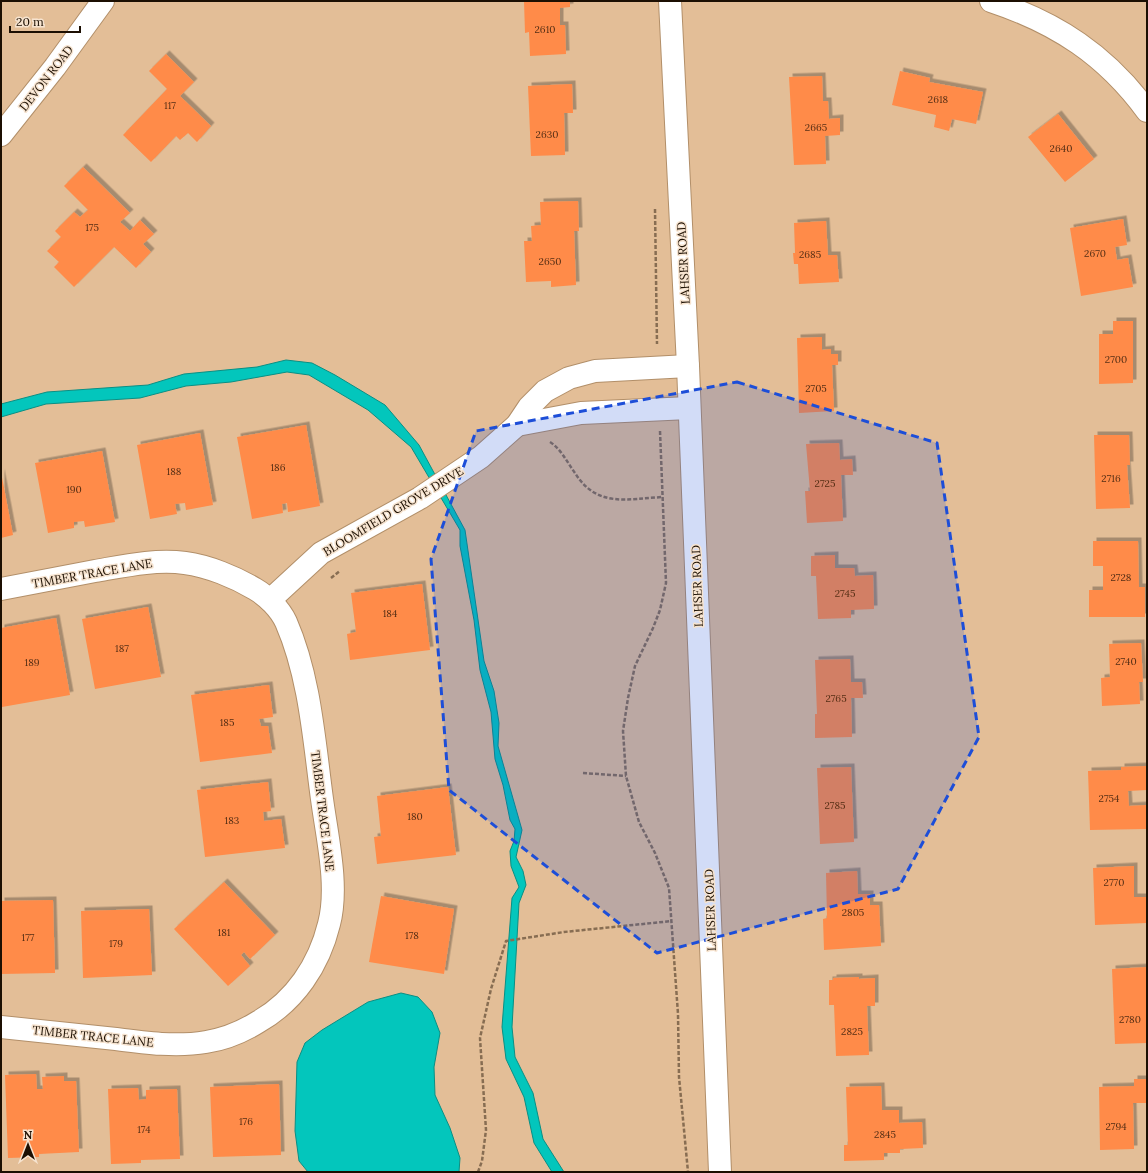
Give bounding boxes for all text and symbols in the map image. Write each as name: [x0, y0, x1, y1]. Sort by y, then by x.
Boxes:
scale bar: [10, 8, 80, 34]
text: 20 m: [16, 14, 44, 29]
house number: 2610: [535, 23, 556, 36]
street label: DEVON ROAD: [16, 42, 76, 114]
house number: 2618: [928, 93, 949, 106]
house number: 117: [164, 99, 176, 112]
house number: 2665: [805, 121, 827, 134]
house number: 2630: [536, 128, 558, 141]
house number: 2640: [1050, 142, 1072, 155]
house number: 175: [85, 221, 99, 234]
street label: LAHSER ROAD: [673, 221, 693, 305]
house number: 2670: [1084, 247, 1106, 260]
house number: 2685: [799, 248, 821, 261]
house number: 2650: [539, 255, 561, 268]
house number: 2700: [1105, 353, 1127, 366]
house number: 2705: [805, 382, 827, 395]
house number: 186: [270, 461, 286, 474]
street label: BLOOMFIELD GROVE DRIVE: [320, 463, 466, 559]
house number: 188: [167, 465, 182, 478]
house number: 2716: [1101, 472, 1121, 485]
house number: 2725: [815, 477, 835, 490]
house number: 190: [66, 483, 82, 496]
street label: LAHSER ROAD: [688, 545, 706, 627]
street label: TIMBER TRACE LANE: [31, 555, 153, 591]
house number: 2728: [1111, 571, 1132, 584]
house number: 2745: [835, 587, 855, 600]
house number: 184: [383, 607, 398, 620]
house number: 187: [115, 642, 129, 655]
house number: 2740: [1115, 655, 1137, 668]
house number: 189: [25, 656, 40, 669]
house number: 2765: [825, 692, 847, 705]
house number: 185: [220, 716, 234, 729]
street label: TIMBER TRACE LANE: [308, 750, 338, 872]
house number: 2754: [1099, 792, 1120, 805]
house number: 2785: [824, 799, 846, 812]
house number: 180: [407, 810, 423, 823]
house number: 183: [225, 814, 240, 827]
street label: LAHSER ROAD: [701, 869, 719, 951]
house number: 2770: [1104, 876, 1124, 889]
house number: 2805: [842, 906, 864, 919]
house number: 181: [218, 926, 231, 939]
house number: 178: [405, 929, 419, 942]
house number: 177: [22, 931, 35, 944]
house number: 179: [109, 937, 123, 950]
house number: 2780: [1119, 1013, 1141, 1026]
street label: TIMBER TRACE LANE: [32, 1022, 154, 1050]
house number: 2825: [841, 1025, 863, 1038]
house number: 176: [239, 1115, 253, 1128]
house number: 2794: [1105, 1120, 1127, 1133]
house number: 174: [137, 1123, 151, 1136]
north arrow: [8, 1125, 48, 1165]
text: N: [24, 1128, 33, 1142]
house number: 2845: [874, 1128, 896, 1141]

